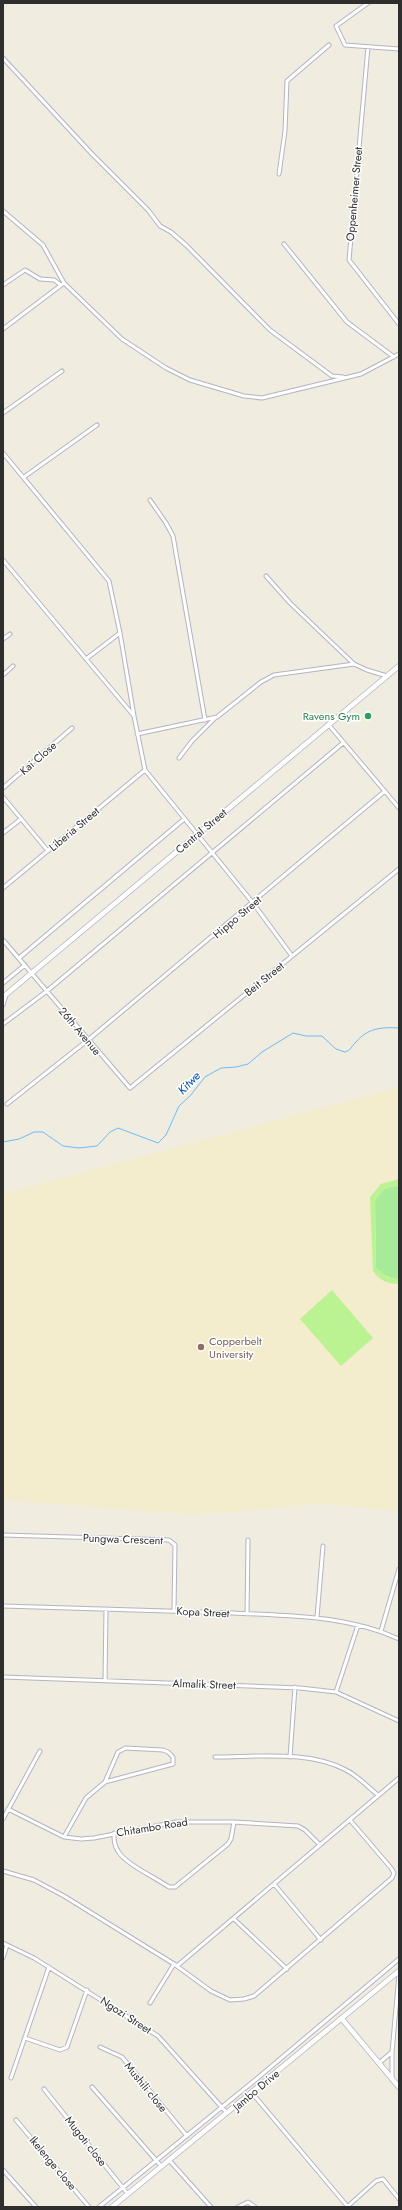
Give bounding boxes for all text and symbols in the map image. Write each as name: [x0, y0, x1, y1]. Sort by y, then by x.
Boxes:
street label: Oppenheimer Street: [342, 146, 366, 242]
place label: Ravens Gym: [303, 708, 360, 724]
marker: Ravens Gym: [363, 711, 373, 721]
street label: Kai Close: [16, 737, 60, 778]
street label: Liberia Street: [45, 803, 103, 855]
street label: Central Street: [172, 804, 230, 857]
street label: Hippo Street: [209, 892, 265, 942]
street label: Beit Street: [241, 958, 288, 1000]
street label: 26th Avenue: [55, 1003, 105, 1059]
water label: Kitwe: [173, 1067, 205, 1099]
place label: Copperbelt University: [209, 1333, 262, 1362]
marker: Copperbelt University: [196, 1342, 206, 1352]
street label: Pungwa Crescent: [83, 1530, 164, 1548]
street label: Kopa Street: [176, 1603, 230, 1621]
street label: Almalik Street: [172, 1675, 236, 1693]
street label: Chitambo Road: [115, 1813, 189, 1841]
street label: Ngozi Street: [97, 1992, 155, 2038]
street label: Mushili close: [121, 2059, 171, 2116]
street label: Jambo Drive: [228, 2065, 283, 2116]
street label: Mugoti close: [61, 2113, 111, 2170]
street label: Ikelenge close: [26, 2133, 81, 2194]

